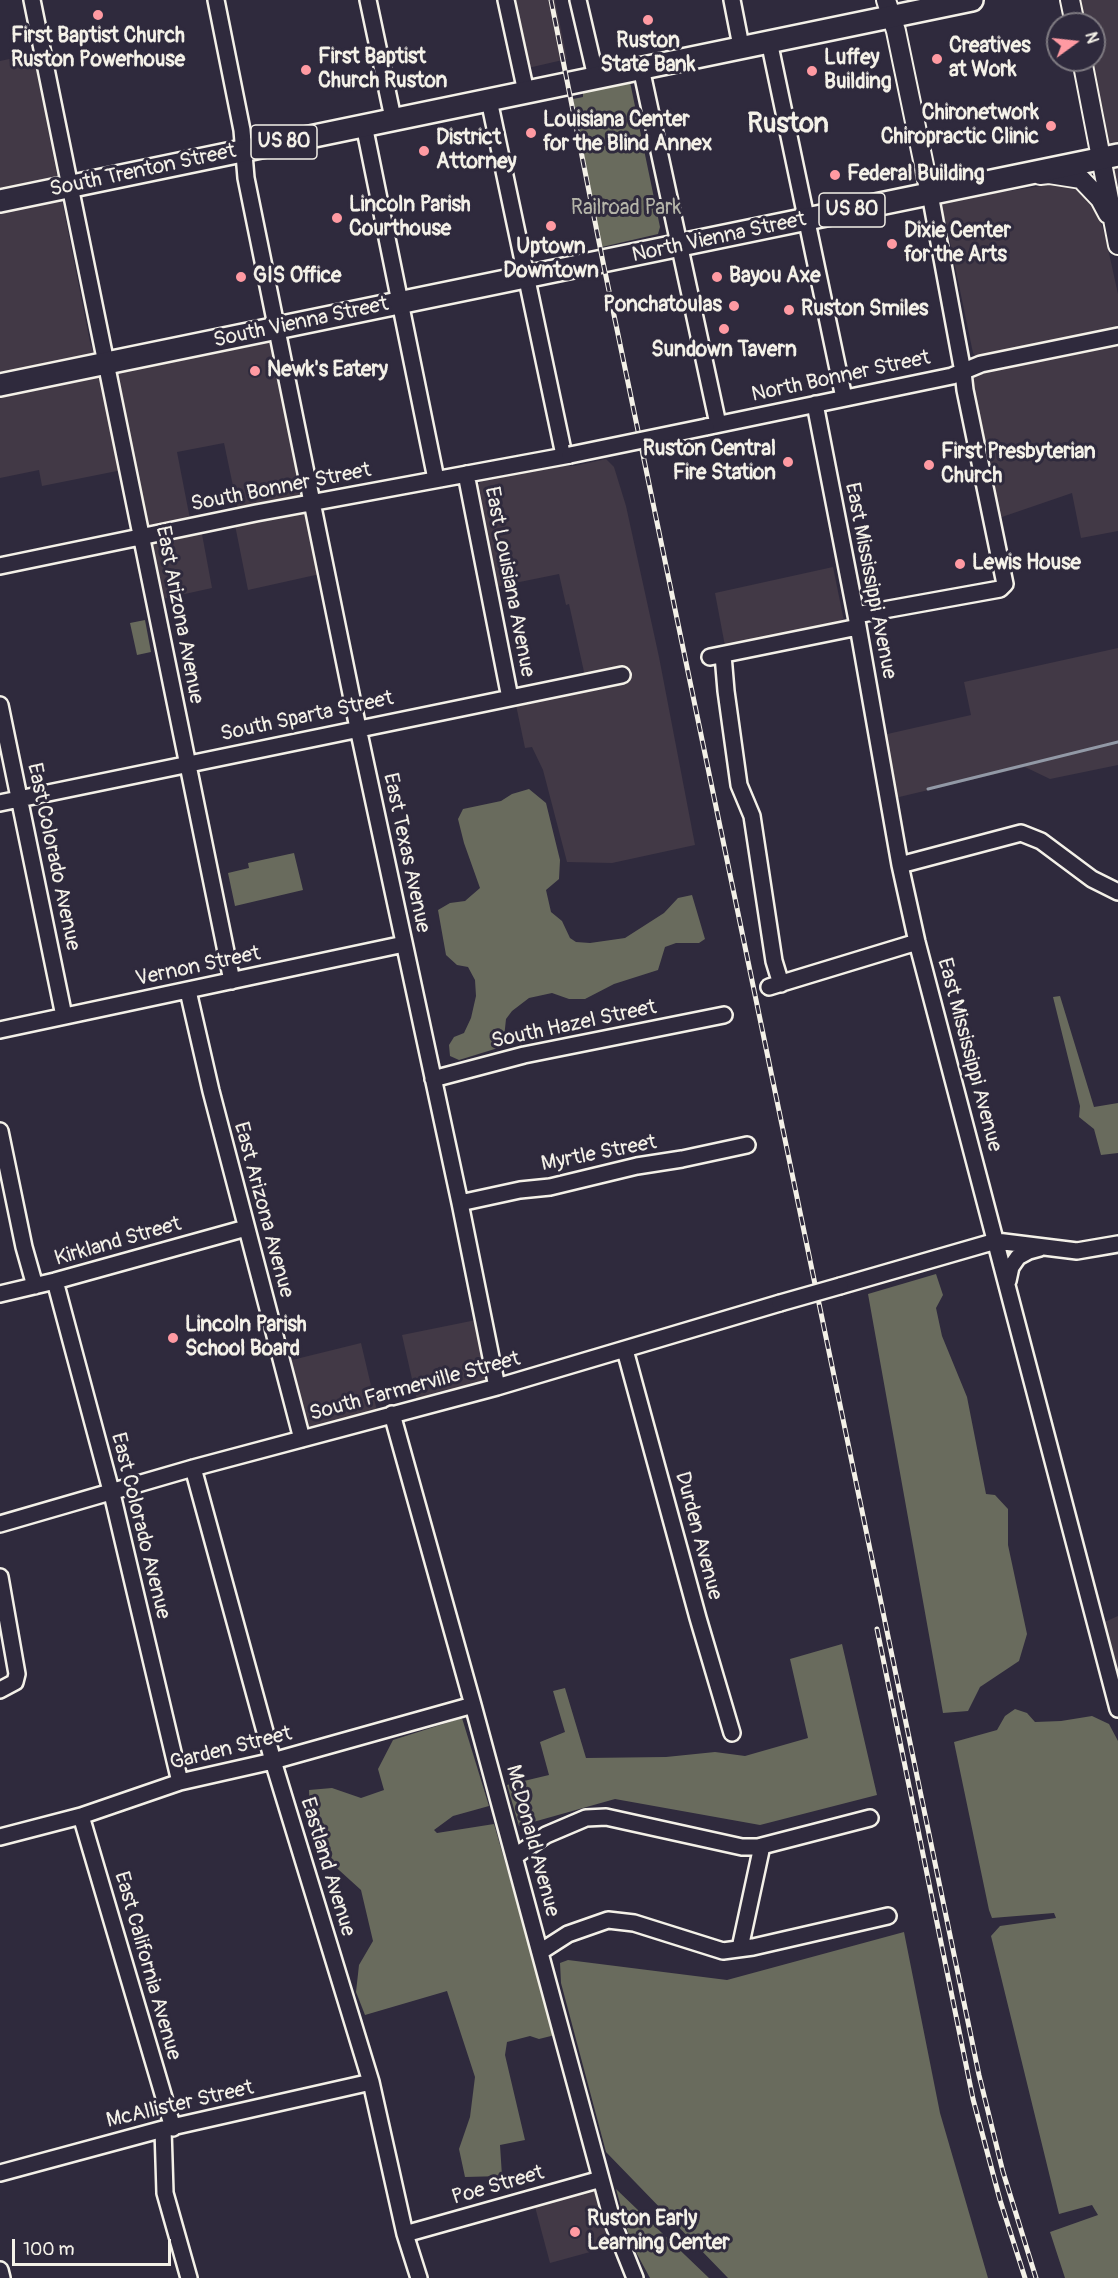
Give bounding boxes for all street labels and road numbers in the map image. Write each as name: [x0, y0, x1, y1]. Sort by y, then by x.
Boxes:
road number: US 80: [251, 125, 317, 159]
street label: South Trenton Street: [48, 139, 238, 203]
road number: US 80: [819, 193, 885, 227]
street label: North Vienna Street: [630, 207, 808, 269]
street label: South Vienna Street: [211, 292, 391, 354]
street label: North Bonner Street: [749, 346, 933, 408]
street label: South Bonner Street: [189, 458, 373, 518]
street label: East Mississippi Avenue: [839, 481, 901, 681]
street label: East Louisiana Avenue: [478, 485, 540, 679]
street label: East Arizona Avenue: [149, 524, 209, 706]
street label: South Sparta Street: [218, 686, 396, 748]
street label: East Colorado Avenue: [21, 761, 85, 953]
street label: East Texas Avenue: [377, 771, 435, 935]
street label: Vernon Street: [133, 941, 263, 993]
street label: East Mississippi Avenue: [931, 955, 1007, 1155]
street label: South Hazel Street: [489, 995, 659, 1055]
street label: East Arizona Avenue: [227, 1119, 299, 1301]
street label: Myrtle Street: [539, 1130, 659, 1178]
street label: Kirkland Street: [52, 1212, 184, 1272]
street label: South Farmerville Street: [307, 1347, 523, 1427]
street label: East Colorado Avenue: [105, 1430, 175, 1622]
street label: Durden Avenue: [669, 1469, 727, 1603]
street label: Garden Street: [168, 1722, 294, 1776]
street label: McDonald Avenue: [500, 1762, 564, 1920]
street label: Eastland Avenue: [294, 1794, 360, 1940]
street label: East California Avenue: [108, 1869, 186, 2063]
street label: McAllister Street: [104, 2076, 256, 2134]
street label: Poe Street: [449, 2161, 547, 2211]

